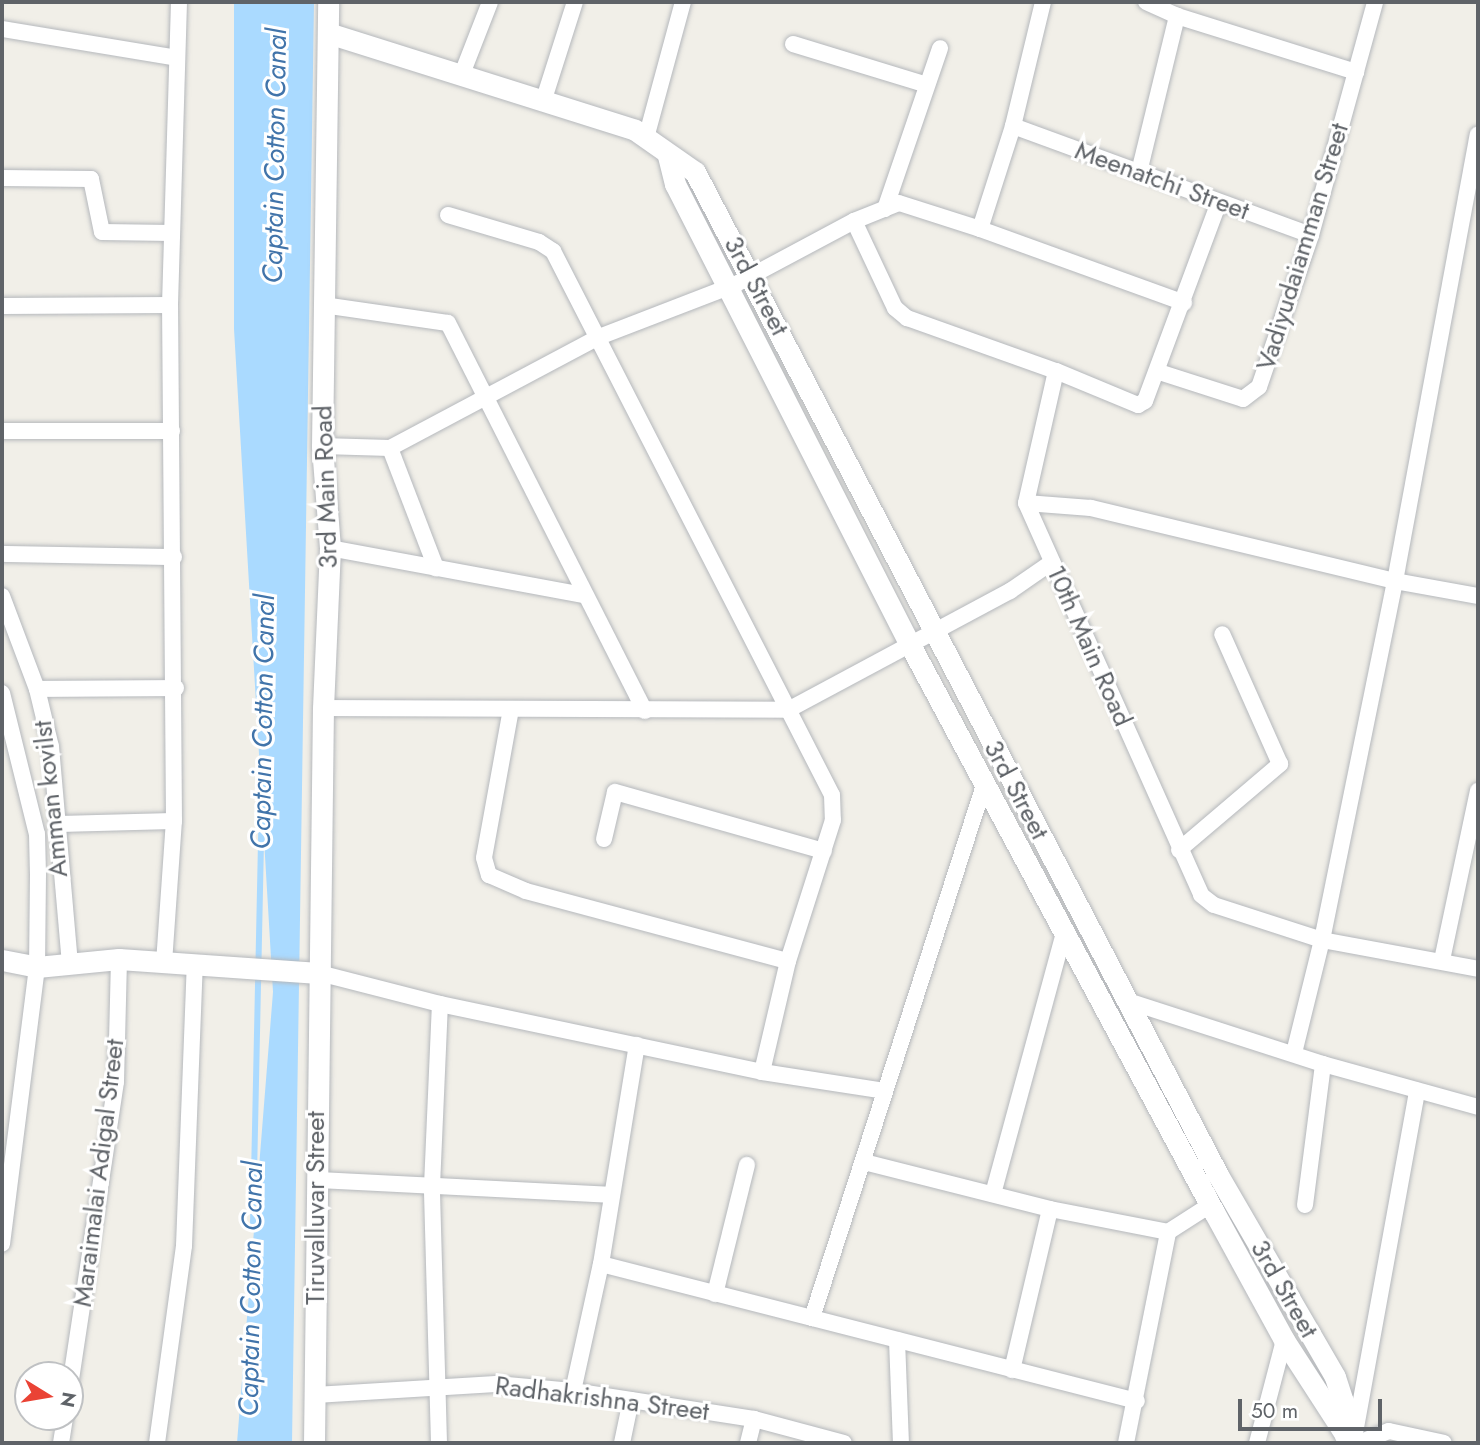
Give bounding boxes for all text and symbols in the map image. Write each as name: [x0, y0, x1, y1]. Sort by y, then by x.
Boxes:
water label: Captain Cotton Canal: [256, 28, 294, 284]
street label: Vadiyudaiamman Street: [1251, 120, 1355, 374]
street label: Meenatchi Street: [1071, 135, 1253, 227]
street label: 3rd Street: [717, 231, 795, 341]
street label: 3rd Main Road: [308, 405, 344, 569]
street label: 10th Main Road: [1040, 561, 1138, 731]
water label: Captain Cotton Canal: [244, 594, 282, 850]
street label: Amman kovilst: [27, 719, 75, 879]
street label: 3rd Street: [977, 735, 1055, 845]
street label: Maraimalai Adigal Street: [67, 1037, 131, 1309]
street label: Tiruvalluvar Street: [300, 1111, 332, 1305]
water label: Captain Cotton Canal: [232, 1161, 270, 1417]
street label: 3rd Street: [1244, 1235, 1324, 1343]
north arrow: [14, 1361, 84, 1431]
street label: Radhakrishna Street: [493, 1370, 711, 1428]
scale bar: [1242, 1386, 1386, 1430]
text: N: [53, 1390, 83, 1410]
text: 50 m: [1251, 1396, 1298, 1426]

